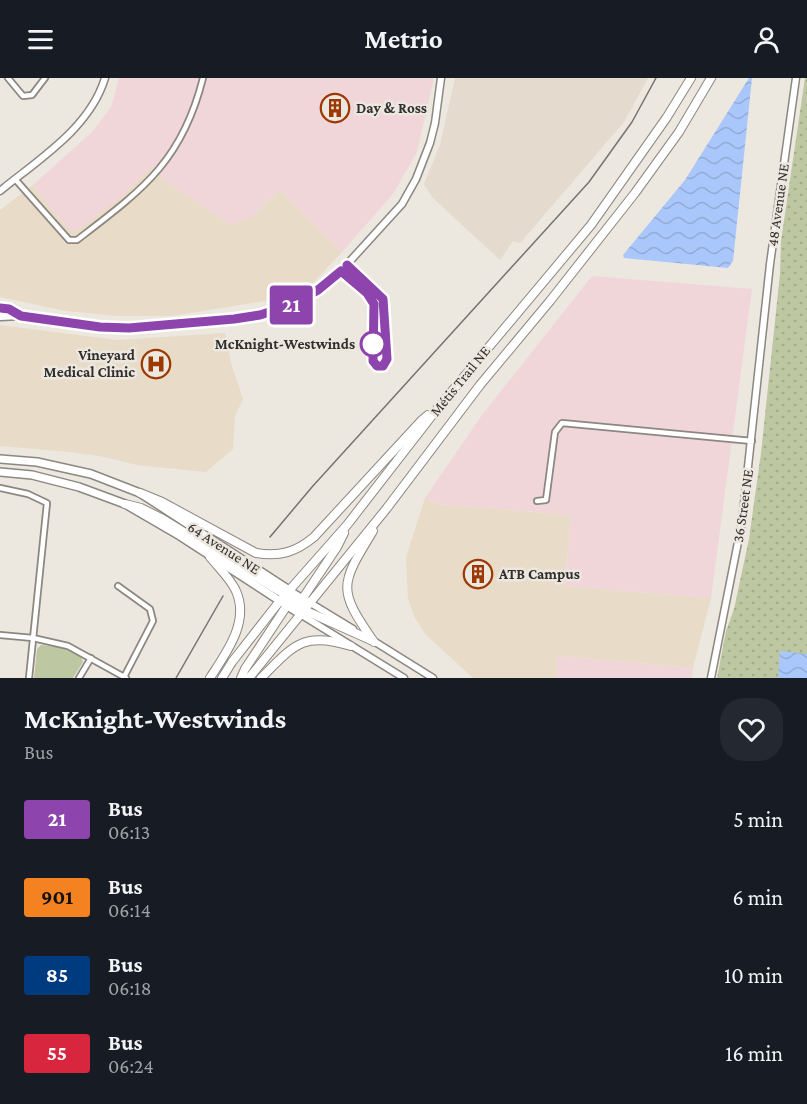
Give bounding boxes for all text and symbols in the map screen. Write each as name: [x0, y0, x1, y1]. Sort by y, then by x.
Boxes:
icon: menu: [24, 23, 57, 56]
icon: person: [750, 23, 783, 56]
text: Metrio: [364, 24, 443, 54]
building icon: Day & Ross: [319, 92, 351, 124]
place label: Day & Ross: [356, 100, 427, 116]
street label: 48 Avenue NE: [764, 163, 792, 247]
line badge: 21: [264, 286, 318, 324]
text: 21: [282, 293, 300, 317]
marker: McKnight-Westwinds: [360, 331, 386, 357]
place label: McKnight-Westwinds: [215, 336, 355, 352]
street label: Métis Trail NE: [427, 343, 493, 419]
place label: Vineyard Medical Clinic: [44, 347, 136, 380]
hospital icon: Vineyard Medical Clinic: [140, 348, 172, 380]
street label: 36 Street NE: [730, 468, 756, 544]
street label: 64 Avenue NE: [185, 519, 263, 577]
building icon: ATB Campus: [462, 558, 494, 590]
place label: ATB Campus: [498, 566, 580, 582]
button: heart: [720, 698, 783, 761]
text: McKnight-Westwinds: [24, 703, 286, 734]
text: Bus: [24, 741, 53, 763]
text: Bus: [108, 796, 142, 821]
text: 21: [48, 807, 66, 831]
text: 5 min: [733, 807, 783, 832]
text: 06:13: [108, 821, 150, 843]
text: Bus: [108, 874, 142, 899]
text: 901: [41, 885, 73, 909]
text: 6 min: [732, 885, 783, 910]
text: 06:14: [108, 899, 151, 921]
text: Bus: [108, 952, 142, 977]
text: 85: [46, 963, 68, 987]
text: 10 min: [724, 963, 783, 988]
text: 06:18: [108, 977, 151, 999]
text: Bus: [108, 1030, 142, 1055]
text: 55: [47, 1041, 67, 1065]
text: 16 min: [725, 1041, 783, 1066]
text: 06:24: [108, 1055, 154, 1077]

